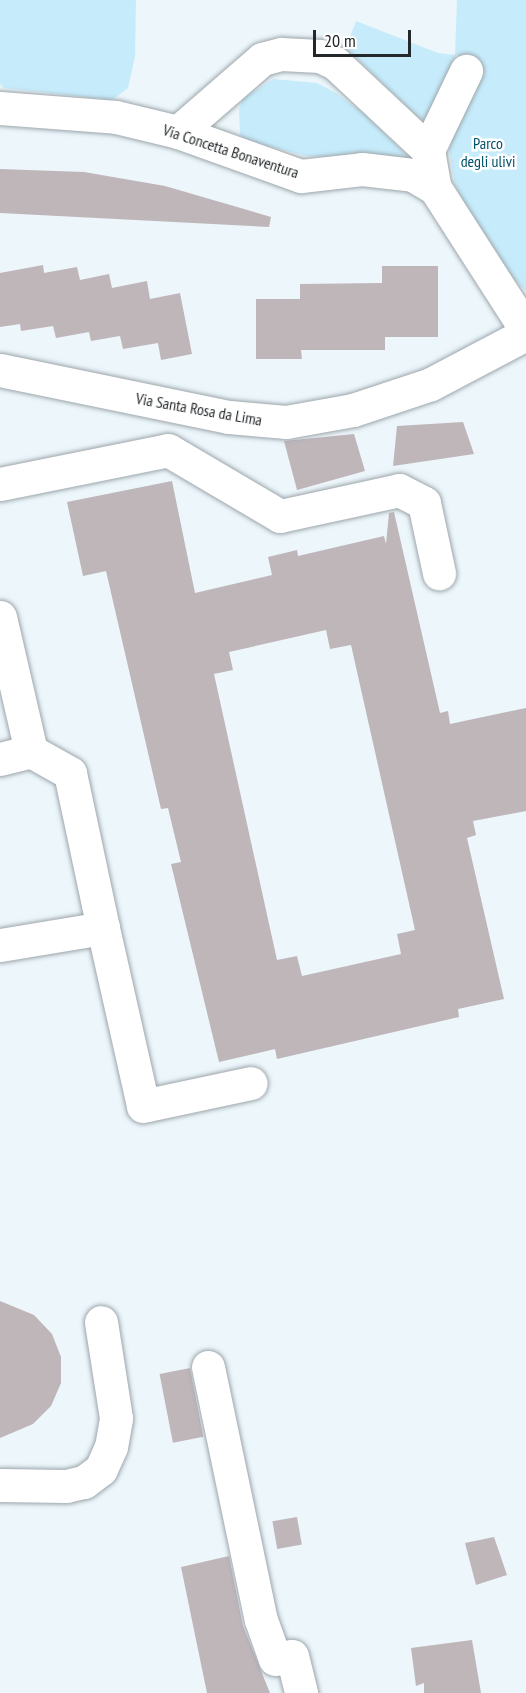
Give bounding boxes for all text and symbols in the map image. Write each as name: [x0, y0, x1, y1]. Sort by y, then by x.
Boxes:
scale bar: [316, 18, 414, 56]
text: 20 m: [324, 29, 356, 52]
street label: Via Concetta Bonaventura: [161, 120, 301, 182]
park label: Parco degli ulivi: [461, 133, 515, 171]
street label: Via Santa Rosa da Lima: [134, 388, 264, 430]

